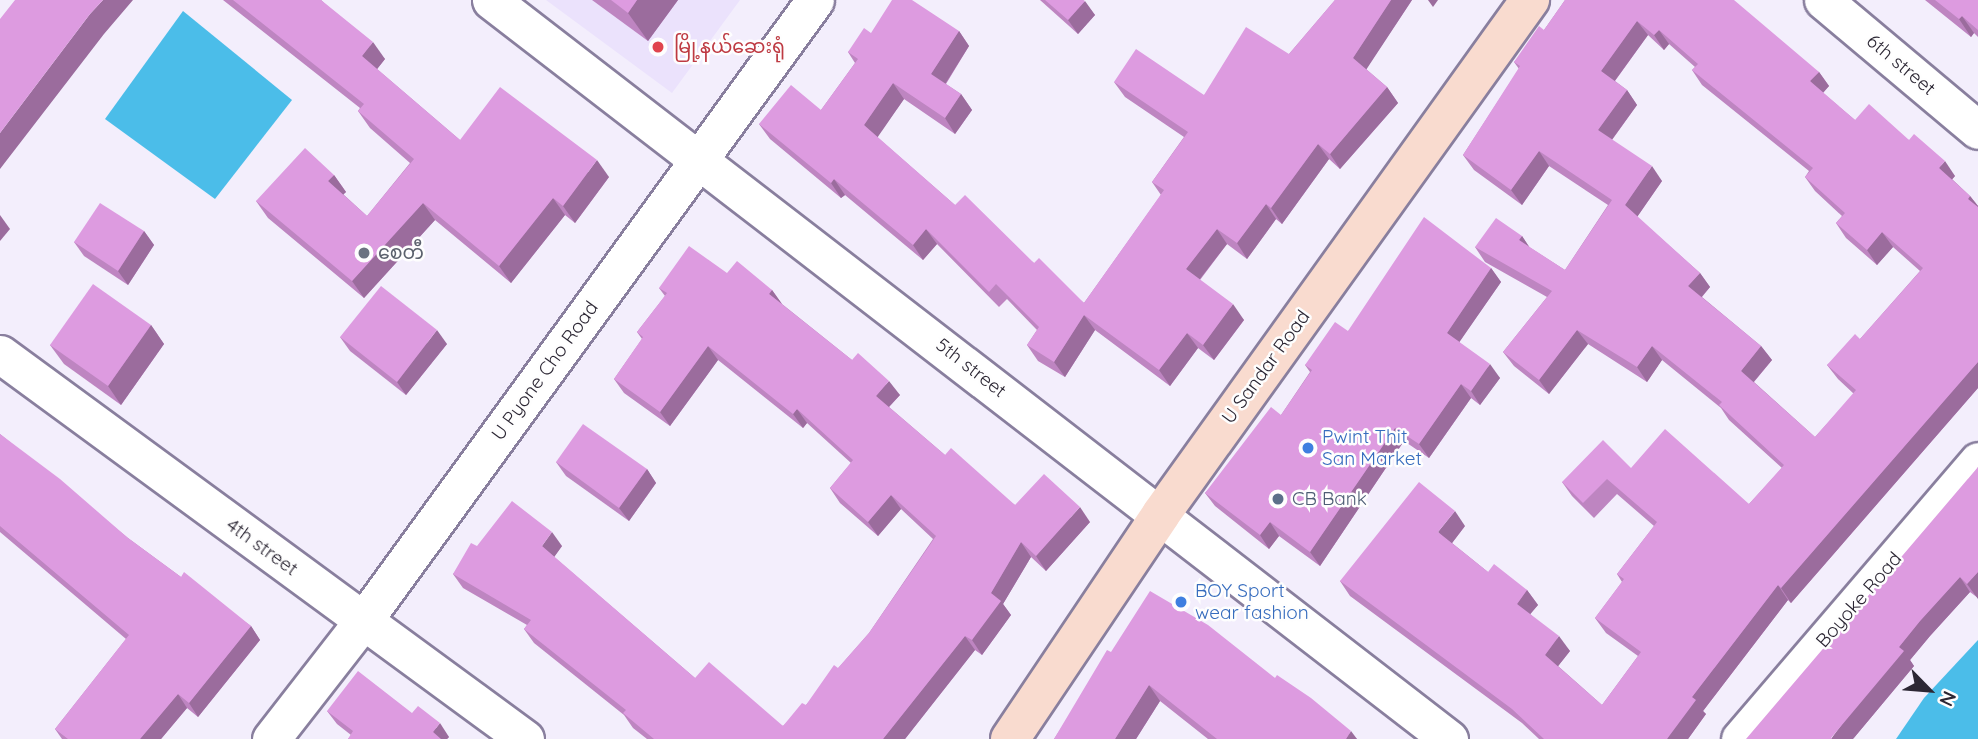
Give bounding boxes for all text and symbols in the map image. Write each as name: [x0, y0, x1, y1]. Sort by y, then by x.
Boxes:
street label: 6th street: [1862, 30, 1940, 100]
place label: မြို့နယ်ဆေးရုံ: [674, 36, 785, 58]
marker: မြို့နယ်ဆေးရုံ: [648, 37, 668, 57]
place label: စေတီ: [378, 242, 424, 264]
marker: စေတီ: [356, 245, 372, 261]
street label: U Pyone Cho Road: [487, 297, 603, 445]
street label: U Sandar Road: [1217, 306, 1315, 428]
street label: 5th street: [931, 333, 1011, 403]
place label: Pwint Thit San Market: [1322, 426, 1422, 470]
marker: Pwint Thit San Market: [1300, 440, 1316, 456]
place label: CB Bank: [1292, 488, 1367, 510]
marker: CB Bank: [1270, 491, 1286, 507]
street label: 4th street: [222, 514, 302, 580]
street label: Boyoke Road: [1811, 548, 1907, 652]
place label: BOY Sport wear fashion: [1195, 580, 1309, 624]
marker: BOY Sport wear fashion: [1173, 594, 1189, 610]
north arrow: [1894, 655, 1964, 725]
text: N: [1934, 687, 1962, 710]

